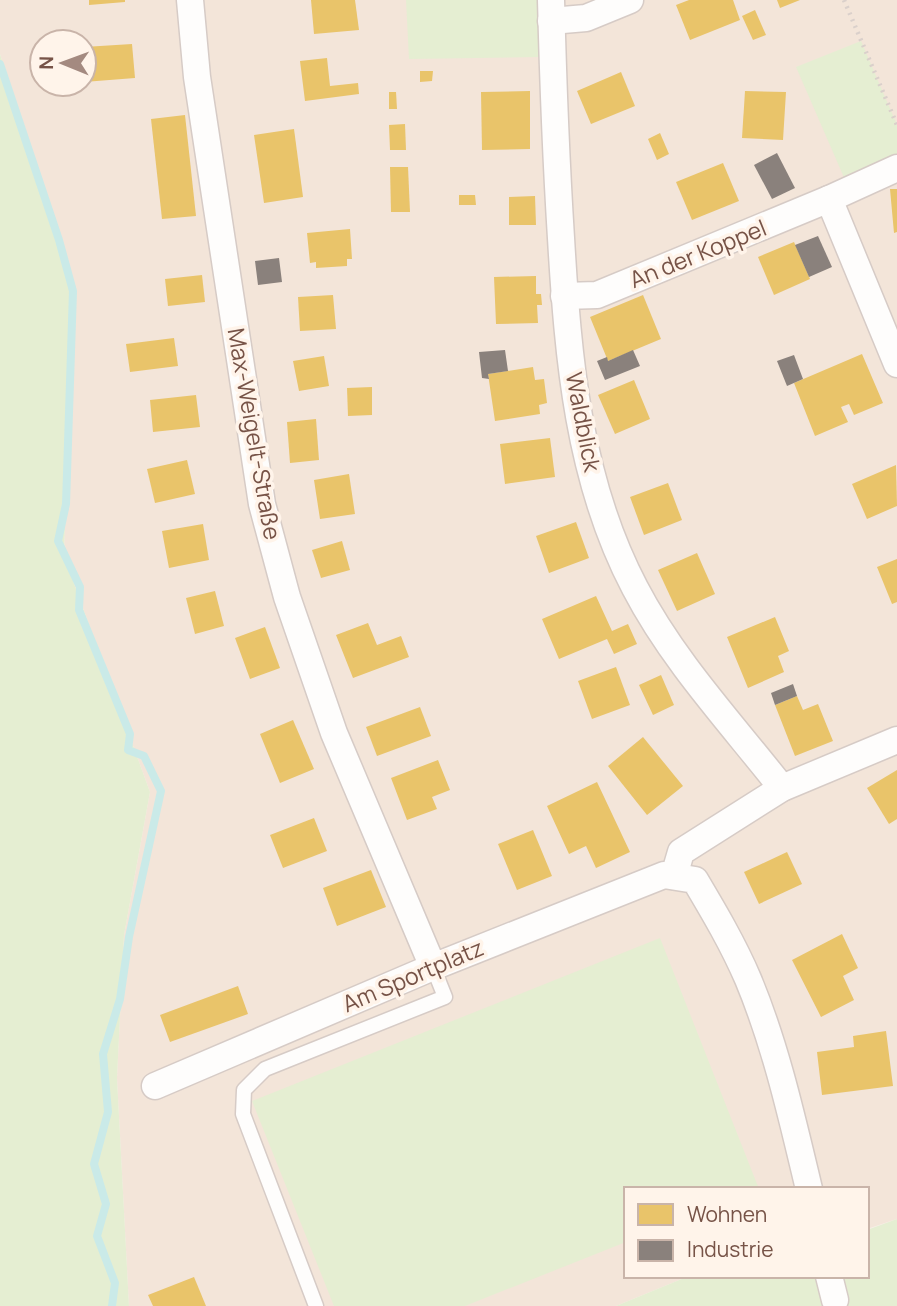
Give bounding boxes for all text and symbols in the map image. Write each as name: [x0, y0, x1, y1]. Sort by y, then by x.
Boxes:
north arrow: [28, 28, 98, 98]
text: N: [33, 56, 59, 70]
street label: An der Koppel: [624, 211, 771, 295]
street label: Max-Weigelt-Straße: [221, 326, 289, 542]
street label: Waldblick: [559, 369, 609, 475]
street label: Am Sportplatz: [337, 931, 488, 1019]
legend: [624, 1187, 869, 1278]
text: Wohnen: [687, 1200, 767, 1228]
text: Industrie: [687, 1235, 773, 1263]

